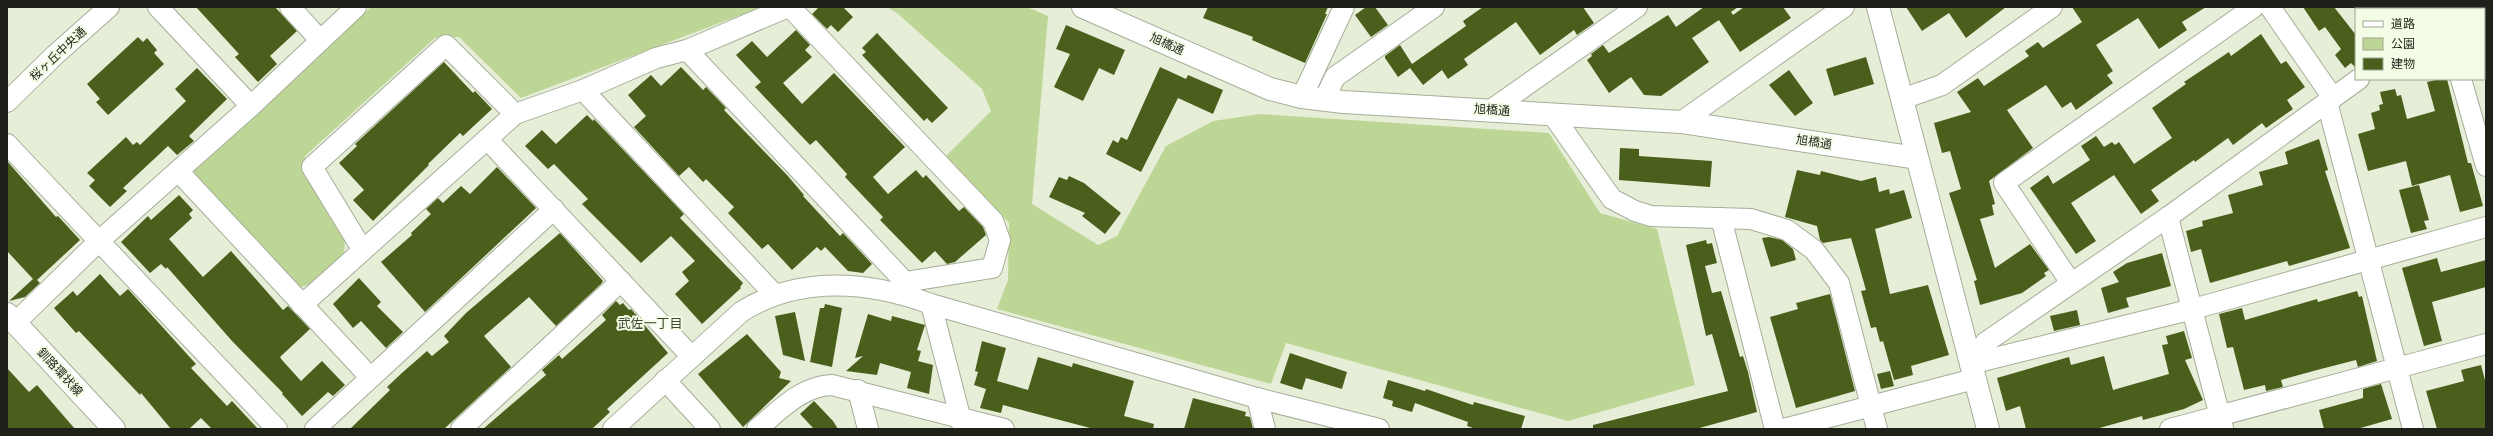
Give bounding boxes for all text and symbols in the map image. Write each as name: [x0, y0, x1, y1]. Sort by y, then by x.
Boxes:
legend: [2355, 8, 2485, 80]
text: 道路: [2391, 16, 2415, 33]
street label: 桜ヶ丘中央通: [26, 24, 90, 85]
street label: 旭橋通: [1147, 29, 1187, 60]
text: 公園: [2391, 36, 2415, 53]
text: 建物: [2391, 56, 2415, 73]
street label: 旭橋通: [1473, 101, 1511, 120]
street label: 旭橋通: [1795, 131, 1833, 154]
district label: 武佐一丁目: [617, 315, 683, 333]
street label: 釧路環状線: [33, 345, 86, 400]

